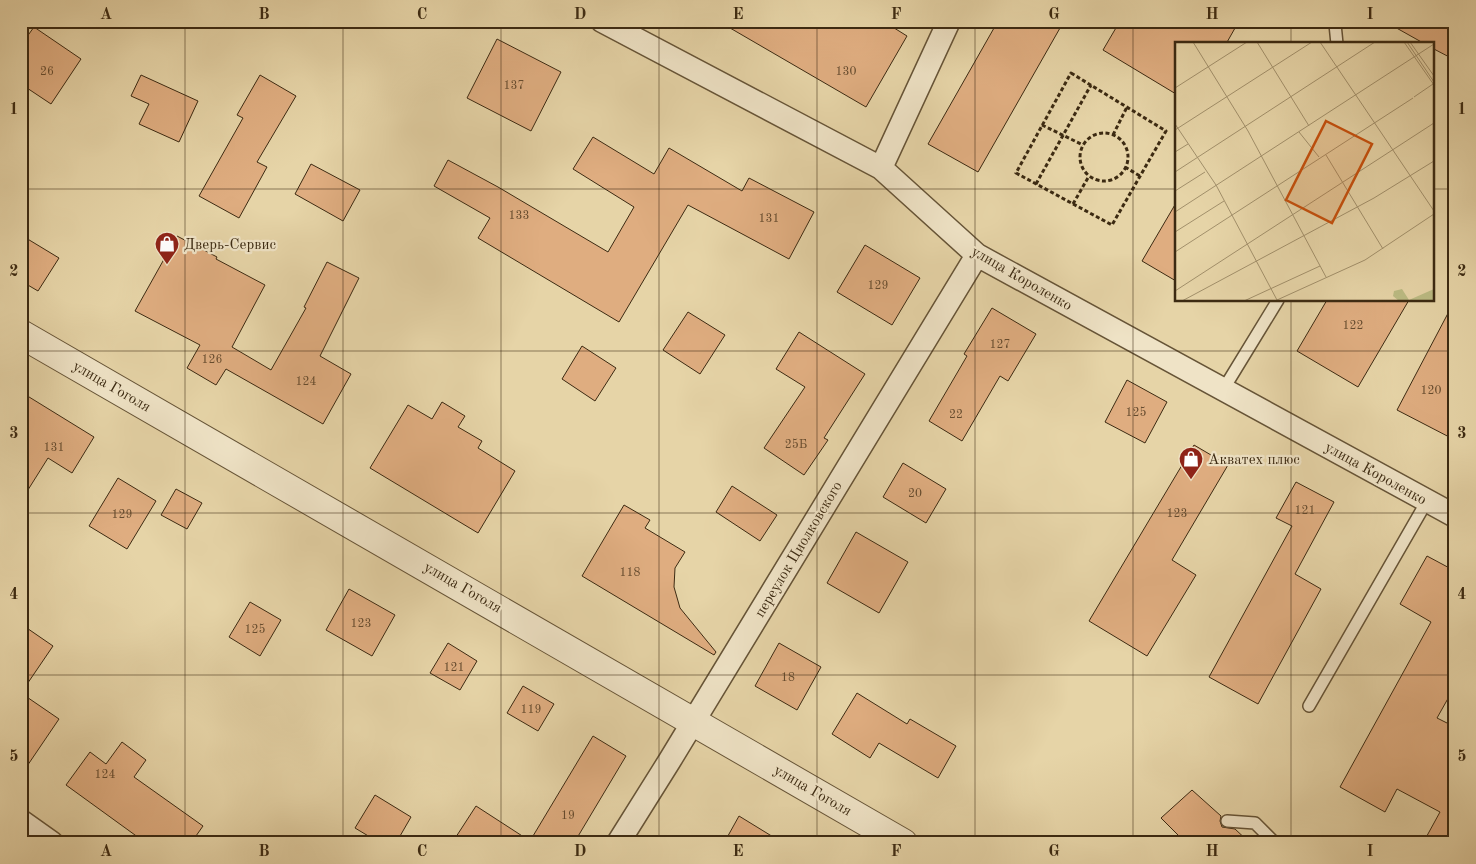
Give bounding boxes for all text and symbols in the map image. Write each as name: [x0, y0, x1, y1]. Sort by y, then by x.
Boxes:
text: A: [100, 7, 112, 23]
text: B: [258, 7, 270, 23]
text: C: [417, 7, 427, 23]
text: D: [574, 7, 586, 23]
text: E: [732, 7, 744, 23]
text: F: [891, 7, 902, 23]
text: G: [1048, 7, 1060, 23]
text: H: [1205, 7, 1219, 23]
text: I: [1366, 7, 1374, 23]
inset map: [1175, 42, 1434, 301]
house number: 26: [40, 66, 54, 78]
house number: 130: [836, 66, 856, 78]
house number: 137: [504, 80, 524, 92]
text: 1: [9, 102, 19, 118]
text: 1: [1457, 102, 1467, 118]
house number: 133: [509, 210, 529, 222]
house number: 131: [759, 213, 779, 225]
shop icon: Дверь-Сервис: [154, 231, 180, 265]
place label: Дверь-Сервис: [184, 238, 277, 253]
street label: улица Короленко: [968, 244, 1074, 314]
text: 2: [9, 264, 19, 280]
text: 2: [1457, 264, 1467, 280]
house number: 129: [868, 280, 888, 292]
house number: 122: [1343, 320, 1363, 332]
house number: 127: [990, 339, 1010, 351]
house number: 126: [202, 354, 222, 366]
street label: улица Гоголя: [70, 359, 153, 416]
house number: 124: [296, 376, 316, 388]
house number: 120: [1421, 385, 1441, 397]
house number: 125: [1126, 406, 1146, 419]
house number: 22: [949, 409, 963, 421]
text: 3: [9, 426, 19, 442]
text: 3: [1457, 426, 1467, 442]
house number: 25Б: [785, 438, 807, 451]
street label: улица Короленко: [1322, 440, 1429, 508]
house number: 131: [44, 442, 64, 454]
shop icon: Акватех плюс: [1178, 446, 1204, 480]
place label: Акватех плюс: [1208, 453, 1300, 468]
street label: переулок Циолковского: [753, 479, 846, 620]
house number: 20: [908, 488, 922, 500]
house number: 121: [1295, 505, 1315, 517]
house number: 123: [1167, 508, 1187, 520]
house number: 129: [112, 509, 132, 521]
street label: улица Гоголя: [421, 560, 504, 617]
house number: 118: [620, 567, 640, 579]
text: 4: [9, 587, 19, 603]
text: 4: [1457, 587, 1467, 603]
house number: 123: [351, 618, 371, 630]
house number: 125: [245, 623, 265, 636]
house number: 121: [444, 662, 464, 674]
house number: 18: [781, 672, 795, 684]
house number: 119: [521, 704, 541, 716]
text: 5: [9, 749, 19, 765]
text: 5: [1457, 749, 1467, 765]
street label: улица Гоголя: [771, 763, 854, 820]
house number: 124: [95, 769, 115, 781]
house number: 19: [561, 810, 575, 822]
text: A: [100, 844, 112, 860]
text: B: [258, 844, 270, 860]
text: C: [417, 844, 427, 860]
text: D: [574, 844, 586, 860]
text: E: [732, 844, 744, 860]
text: F: [891, 844, 902, 860]
text: G: [1048, 844, 1060, 860]
text: H: [1205, 844, 1219, 860]
text: I: [1366, 844, 1374, 860]

